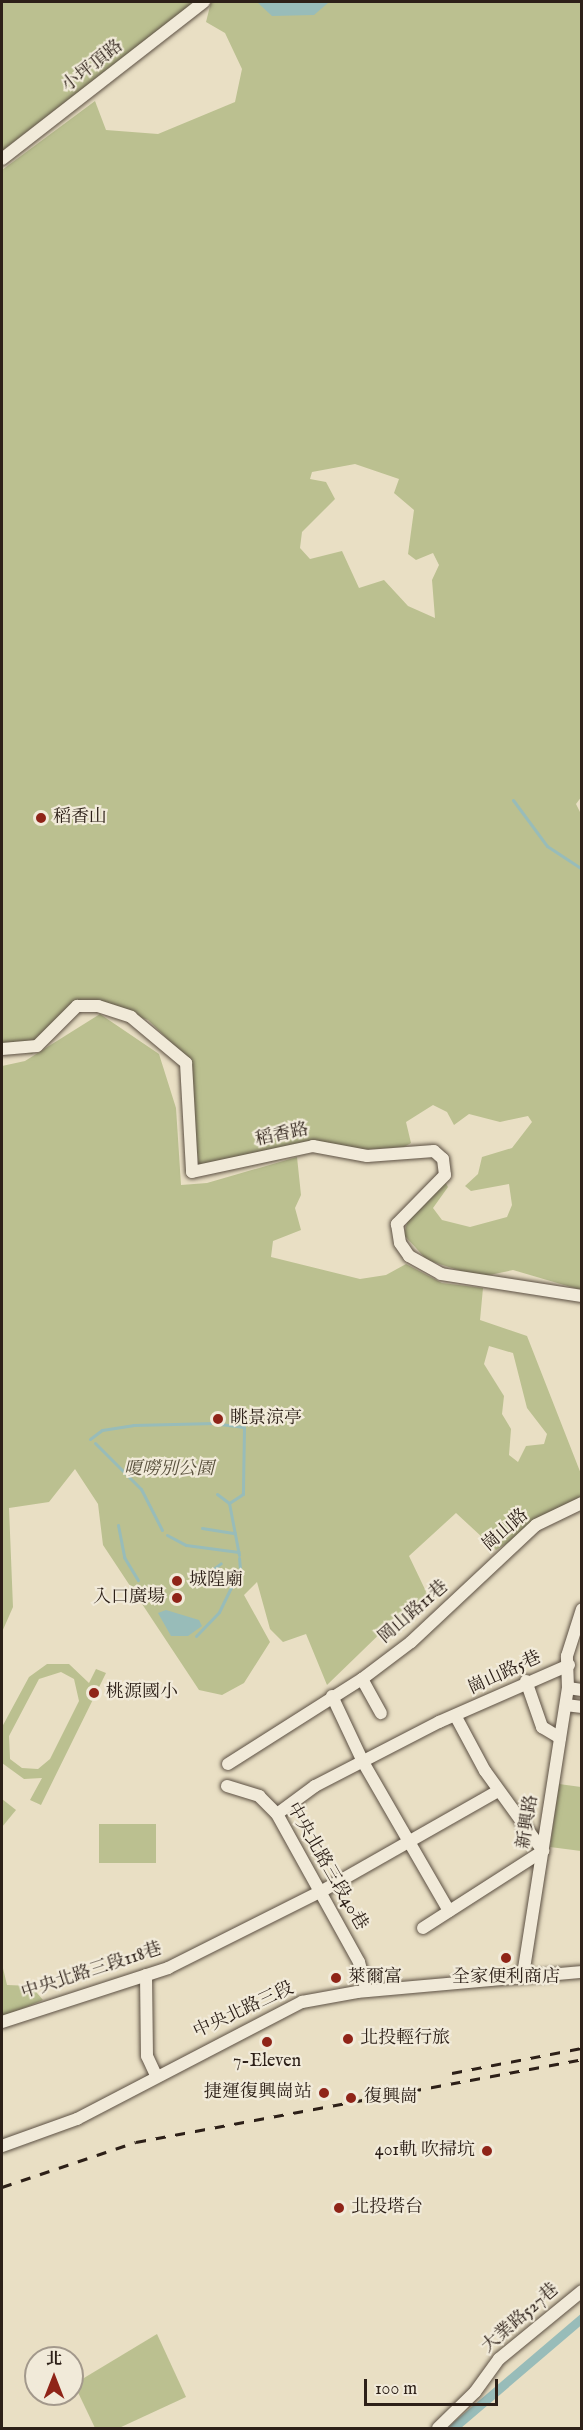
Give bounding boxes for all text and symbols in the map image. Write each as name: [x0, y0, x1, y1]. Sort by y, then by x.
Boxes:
street label: 小坪頂路: [58, 36, 128, 98]
place label: 稻香山: [53, 807, 107, 829]
marker: 稻香山: [34, 811, 48, 825]
street label: 稻香路: [253, 1120, 311, 1152]
place label: 眺景涼亭: [230, 1408, 302, 1430]
marker: 眺景涼亭: [211, 1412, 225, 1426]
park label: 嗄嘮別公園: [124, 1459, 214, 1481]
street label: 崗山路: [479, 1505, 533, 1557]
place label: 城隍廟: [189, 1570, 243, 1592]
marker: 城隍廟: [170, 1574, 184, 1588]
street label: 岡山路11巷: [375, 1577, 453, 1649]
place label: 入口廣場: [93, 1587, 165, 1609]
marker: 入口廣場: [170, 1591, 184, 1605]
street label: 崗山路5巷: [465, 1648, 545, 1700]
place label: 桃源國小: [106, 1682, 178, 1704]
marker: 桃源國小: [87, 1686, 101, 1700]
street label: 新興路: [514, 1794, 544, 1850]
street label: 中央北路三段40巷: [281, 1799, 371, 1935]
street label: 中央北路三段118巷: [19, 1939, 165, 2005]
marker: 全家便利商店: [499, 1951, 513, 1965]
place label: 萊爾富: [348, 1967, 402, 1989]
place label: 全家便利商店: [452, 1967, 560, 1989]
marker: 萊爾富: [329, 1971, 343, 1985]
street label: 中央北路三段: [190, 1978, 298, 2044]
place label: 北投輕行旅: [360, 2028, 450, 2050]
marker: 北投輕行旅: [341, 2032, 355, 2046]
marker: 7-Eleven: [260, 2035, 274, 2049]
place label: 7-Eleven: [233, 2051, 301, 2073]
place label: 捷運復興崗站: [204, 2082, 312, 2104]
marker: 捷運復興崗站: [317, 2086, 331, 2100]
place label: 復興崗: [364, 2087, 418, 2109]
marker: 復興崗: [342, 2089, 360, 2107]
place label: 401軌 吹掃坑: [375, 2140, 475, 2162]
marker: 401軌 吹掃坑: [480, 2144, 494, 2158]
place label: 北投塔台: [351, 2197, 423, 2219]
marker: 北投塔台: [332, 2201, 346, 2215]
street label: 大業路527巷: [478, 2280, 564, 2358]
north arrow: [24, 2346, 84, 2406]
text: 北: [46, 2350, 62, 2370]
scale bar: [367, 2367, 500, 2405]
text: 100 m: [375, 2378, 417, 2401]

